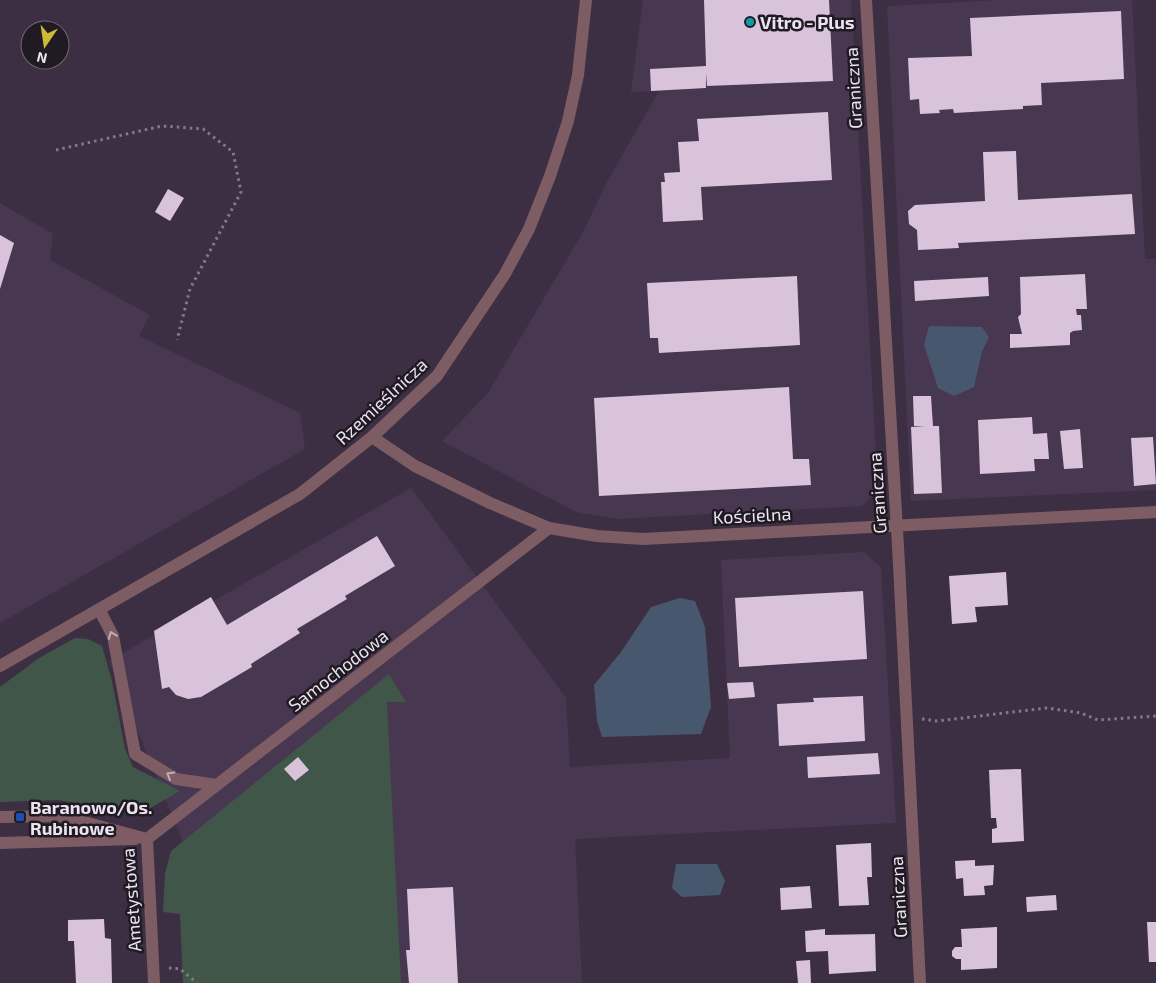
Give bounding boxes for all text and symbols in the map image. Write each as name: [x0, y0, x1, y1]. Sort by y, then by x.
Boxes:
place label: Vitro - Plus: [760, 11, 855, 33]
marker: Vitro - Plus: [744, 16, 756, 28]
north arrow: [20, 20, 70, 70]
street label: Graniczna: [840, 47, 866, 129]
text: N: [35, 49, 49, 68]
street label: Rzemieślnicza: [331, 353, 431, 449]
street label: Graniczna: [863, 452, 891, 534]
street label: Kościelna: [712, 502, 792, 528]
street label: Samochodowa: [284, 624, 392, 716]
one-way arrow: [107, 631, 118, 640]
one-way arrow: [166, 771, 175, 781]
place label: Baranowo/Os. Rubinowe: [30, 796, 152, 839]
marker: Baranowo/Os. Rubinowe: [14, 811, 26, 823]
street label: Ametystowa: [116, 847, 146, 953]
street label: Graniczna: [885, 856, 911, 938]

